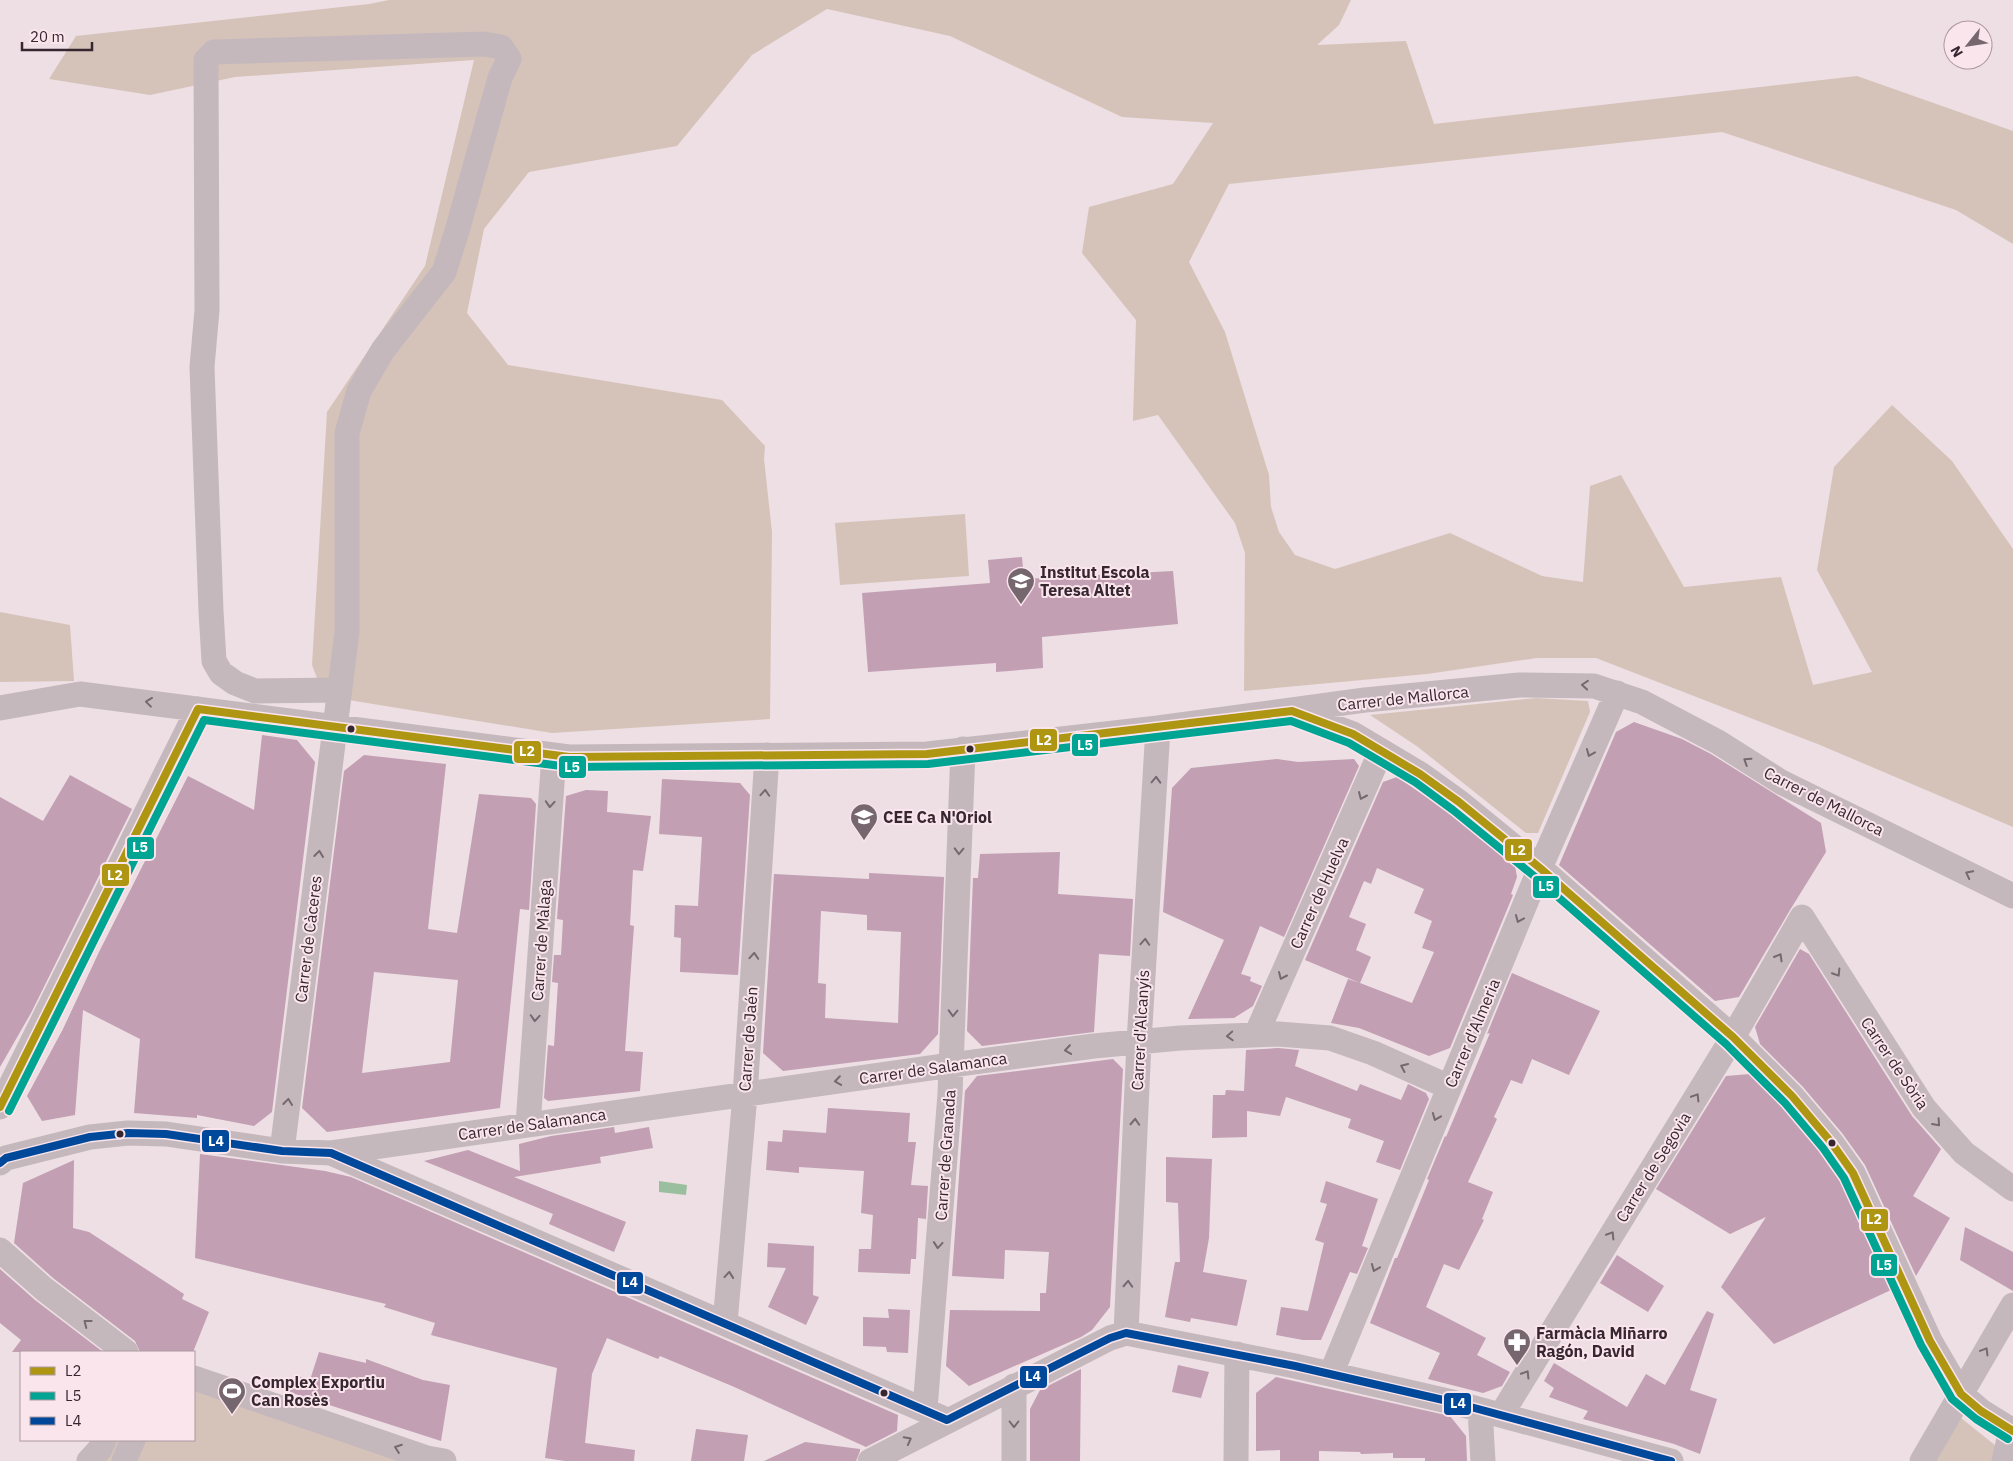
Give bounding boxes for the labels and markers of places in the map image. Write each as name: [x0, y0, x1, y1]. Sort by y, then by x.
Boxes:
place label: Institut Escola Teresa Altet: [1040, 562, 1150, 600]
school or university icon: Institut Escola Teresa Altet: [1006, 566, 1036, 605]
unlabelled marker: [346, 724, 356, 734]
unlabelled marker: [965, 744, 975, 754]
school or university icon: CEE Ca N'Oriol: [849, 802, 879, 841]
place label: CEE Ca N'Oriol: [883, 807, 992, 827]
unlabelled marker: [115, 1129, 125, 1139]
unlabelled marker: [1827, 1138, 1837, 1148]
place label: Farmàcia Miñarro Ragón, David: [1536, 1323, 1668, 1361]
pharmacy icon: Farmàcia Miñarro Ragón, David: [1502, 1327, 1532, 1366]
place label: Complex Exportiu Can Rosès: [251, 1372, 385, 1410]
sports icon: Complex Exportiu Can Rosès: [217, 1376, 247, 1415]
unlabelled marker: [879, 1388, 889, 1398]

